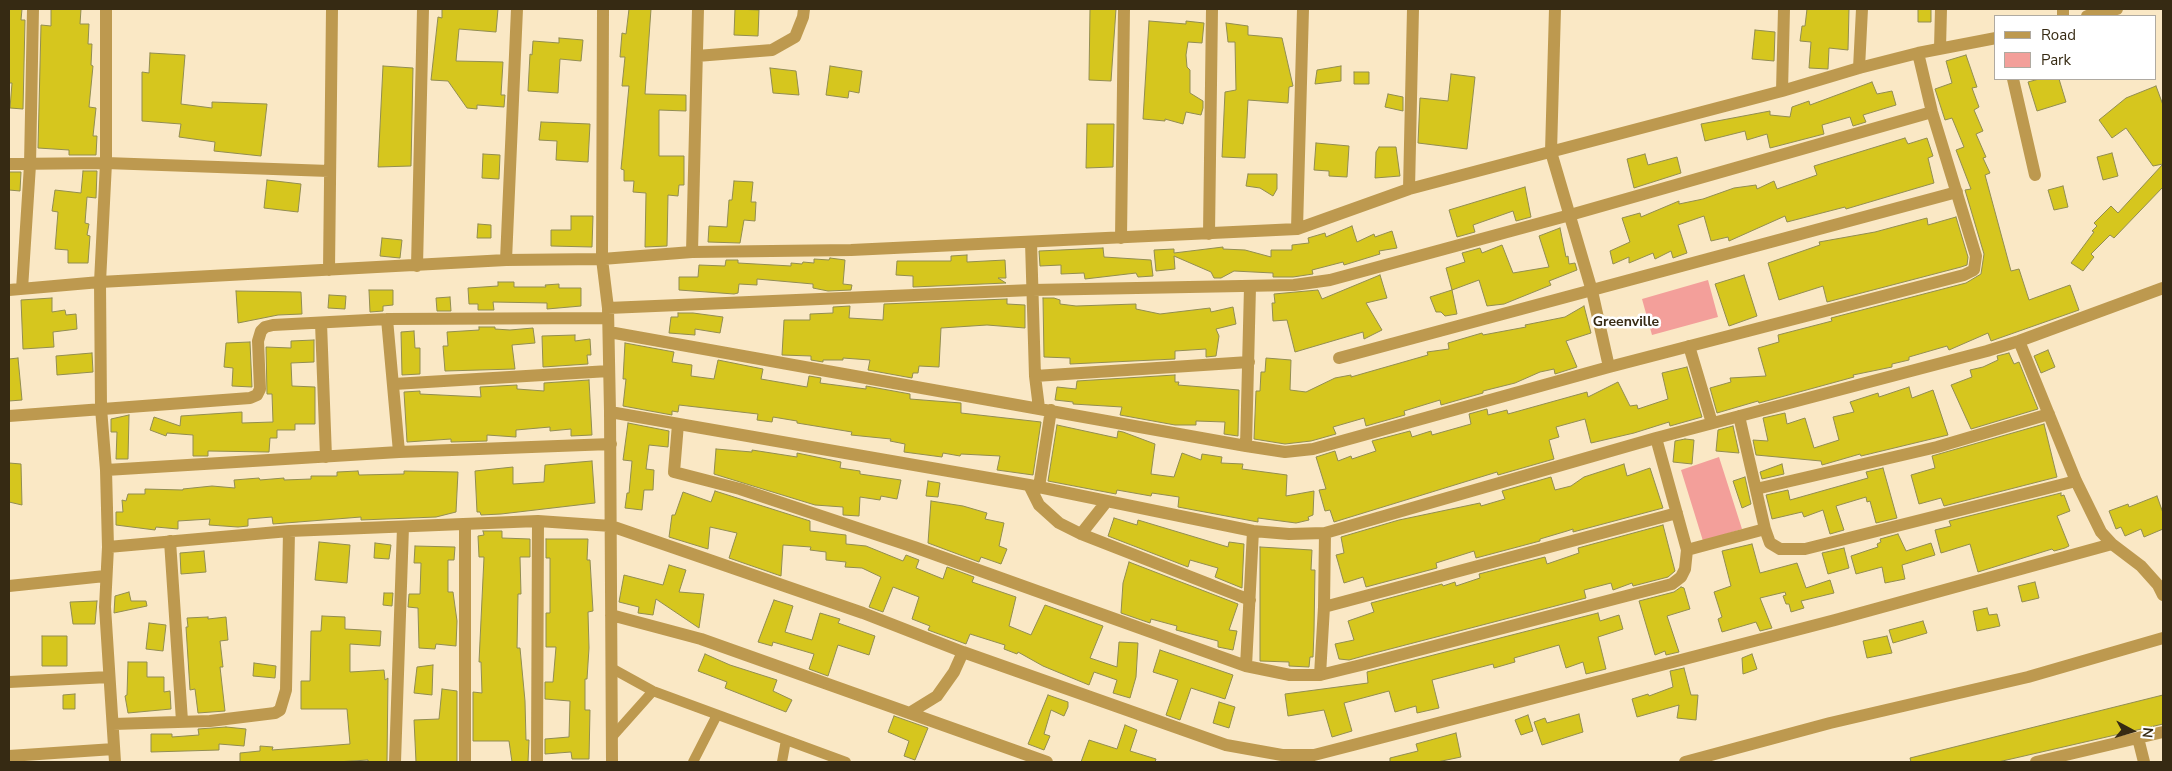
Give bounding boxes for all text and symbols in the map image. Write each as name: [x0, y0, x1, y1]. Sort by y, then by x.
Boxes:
legend: [1994, 15, 2157, 80]
text: Road: [2041, 25, 2076, 45]
text: Park: [2041, 50, 2071, 70]
district label: Greenville: [1593, 315, 1659, 331]
north arrow: [2107, 706, 2157, 756]
text: N: [2137, 726, 2157, 739]

